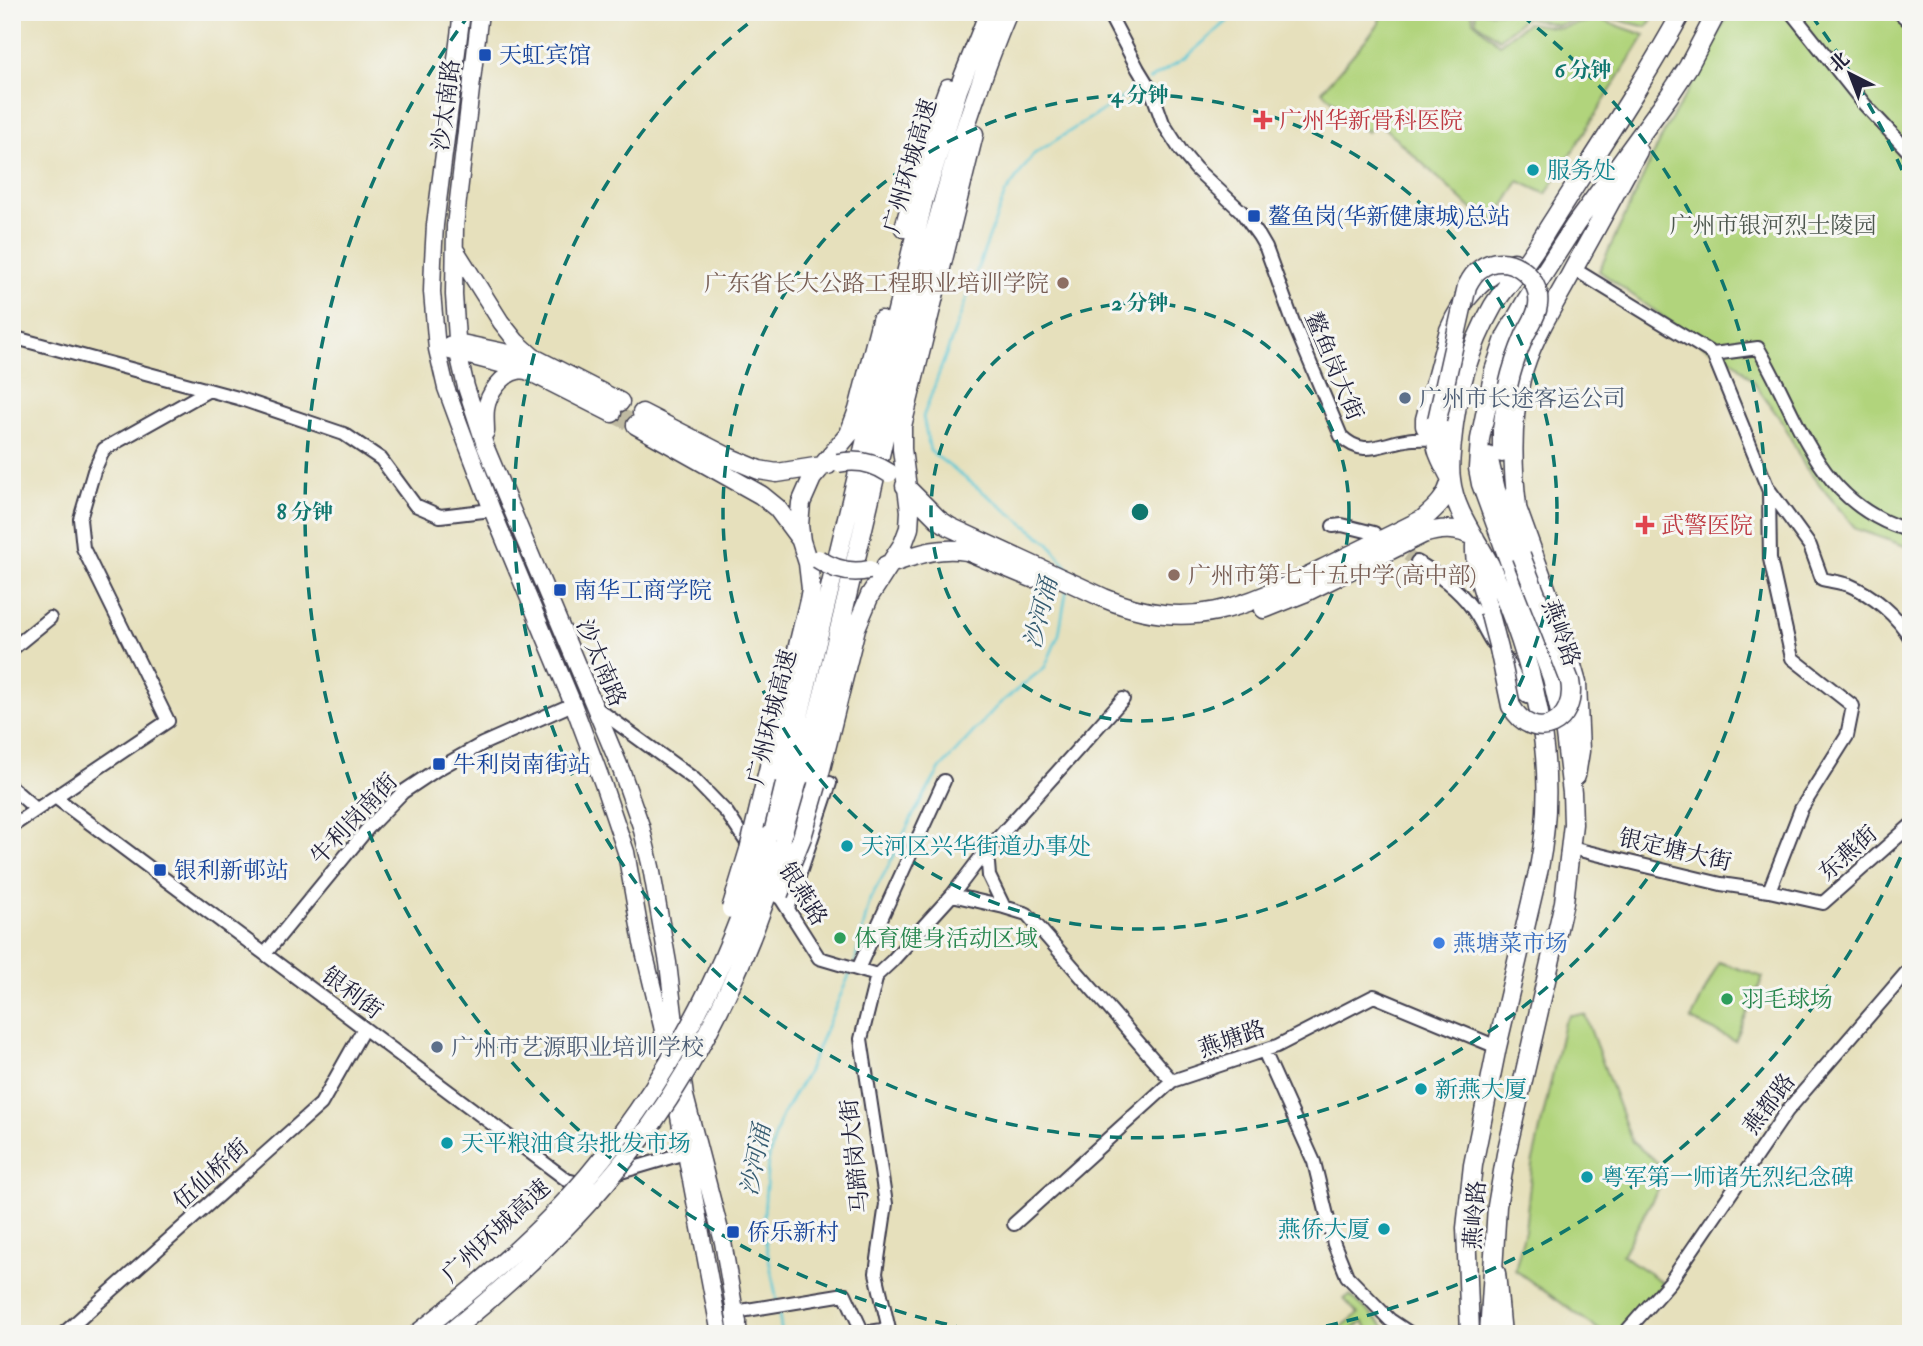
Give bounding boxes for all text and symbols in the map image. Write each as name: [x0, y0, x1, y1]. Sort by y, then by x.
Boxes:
north arrow: [1814, 38, 1884, 108]
place label: 天虹宾馆: [499, 41, 591, 70]
marker: 天虹宾馆: [477, 47, 493, 63]
text: 北: [1824, 47, 1854, 77]
text: 6 分钟: [1554, 57, 1612, 84]
street label: 沙太南路: [426, 58, 466, 152]
text: 4 分钟: [1110, 82, 1169, 109]
street label: 广州环城高速: [877, 96, 943, 236]
place label: 广州华新骨科医院: [1279, 106, 1463, 135]
marker: 广州华新骨科医院: [1253, 110, 1273, 130]
place label: 服务处: [1547, 156, 1616, 185]
marker: 服务处: [1525, 162, 1541, 178]
place label: 鳌鱼岗(华新健康城)总站: [1268, 202, 1511, 231]
marker: 鳌鱼岗(华新健康城)总站: [1246, 208, 1262, 224]
park label: 广州市银河烈士陵园: [1670, 211, 1877, 240]
place label: 广东省长大公路工程职业培训学院: [704, 269, 1049, 298]
marker: 广东省长大公路工程职业培训学院: [1055, 275, 1071, 291]
text: 2 分钟: [1111, 290, 1169, 317]
street label: 鳌鱼岗大街: [1298, 307, 1370, 425]
place label: 广州市长途客运公司: [1419, 384, 1626, 413]
marker: 广州市长途客运公司: [1397, 390, 1413, 406]
text: 8 分钟: [277, 499, 333, 526]
centre of rings: [1128, 500, 1152, 524]
place label: 武警医院: [1661, 511, 1753, 540]
marker: 武警医院: [1635, 515, 1655, 535]
place label: 广州市第七十五中学(高中部): [1188, 561, 1477, 590]
marker: 广州市第七十五中学(高中部): [1166, 567, 1182, 583]
water label: 沙河涌: [1017, 571, 1065, 652]
place label: 南华工商学院: [574, 576, 712, 605]
marker: 南华工商学院: [552, 582, 568, 598]
street label: 燕岭路: [1536, 596, 1586, 670]
street label: 沙太南路: [570, 615, 632, 711]
street label: 广州环城高速: [741, 647, 803, 787]
place label: 牛利岗南街站: [453, 750, 591, 779]
marker: 牛利岗南街站: [431, 756, 447, 772]
street label: 牛利岗南街: [304, 767, 404, 871]
street label: 东燕街: [1813, 819, 1883, 887]
street label: 银定塘大街: [1616, 823, 1734, 877]
place label: 天河区兴华街道办事处: [861, 832, 1091, 861]
marker: 天河区兴华街道办事处: [839, 838, 855, 854]
place label: 银利新邨站: [174, 856, 289, 885]
street label: 银燕路: [772, 857, 834, 931]
marker: 银利新邨站: [152, 862, 168, 878]
place label: 体育健身活动区域: [854, 924, 1038, 953]
place label: 燕塘菜市场: [1453, 929, 1568, 958]
marker: 体育健身活动区域: [832, 930, 848, 946]
marker: 燕塘菜市场: [1431, 935, 1447, 951]
street label: 银利街: [316, 961, 388, 1025]
place label: 羽毛球场: [1741, 985, 1833, 1014]
marker: 羽毛球场: [1719, 991, 1735, 1007]
street label: 燕塘路: [1195, 1014, 1269, 1064]
place label: 广州市艺源职业培训学校: [451, 1033, 704, 1062]
marker: 广州市艺源职业培训学校: [429, 1039, 445, 1055]
street label: 燕都路: [1737, 1068, 1801, 1140]
place label: 新燕大厦: [1435, 1075, 1527, 1104]
marker: 新燕大厦: [1413, 1081, 1429, 1097]
street label: 马蹄岗大街: [835, 1097, 875, 1215]
water label: 沙河涌: [734, 1119, 779, 1198]
place label: 天平粮油食杂批发市场: [461, 1129, 691, 1158]
street label: 伍仙桥街: [167, 1132, 255, 1216]
marker: 天平粮油食杂批发市场: [439, 1135, 455, 1151]
place label: 粤军第一师诸先烈纪念碑: [1601, 1163, 1854, 1192]
marker: 粤军第一师诸先烈纪念碑: [1579, 1169, 1595, 1185]
street label: 广州环城高速: [436, 1173, 556, 1289]
street label: 燕岭路: [1458, 1180, 1492, 1250]
place label: 燕侨大厦: [1278, 1215, 1370, 1244]
place label: 侨乐新村: [747, 1218, 839, 1247]
marker: 燕侨大厦: [1376, 1221, 1392, 1237]
marker: 侨乐新村: [725, 1224, 741, 1240]

